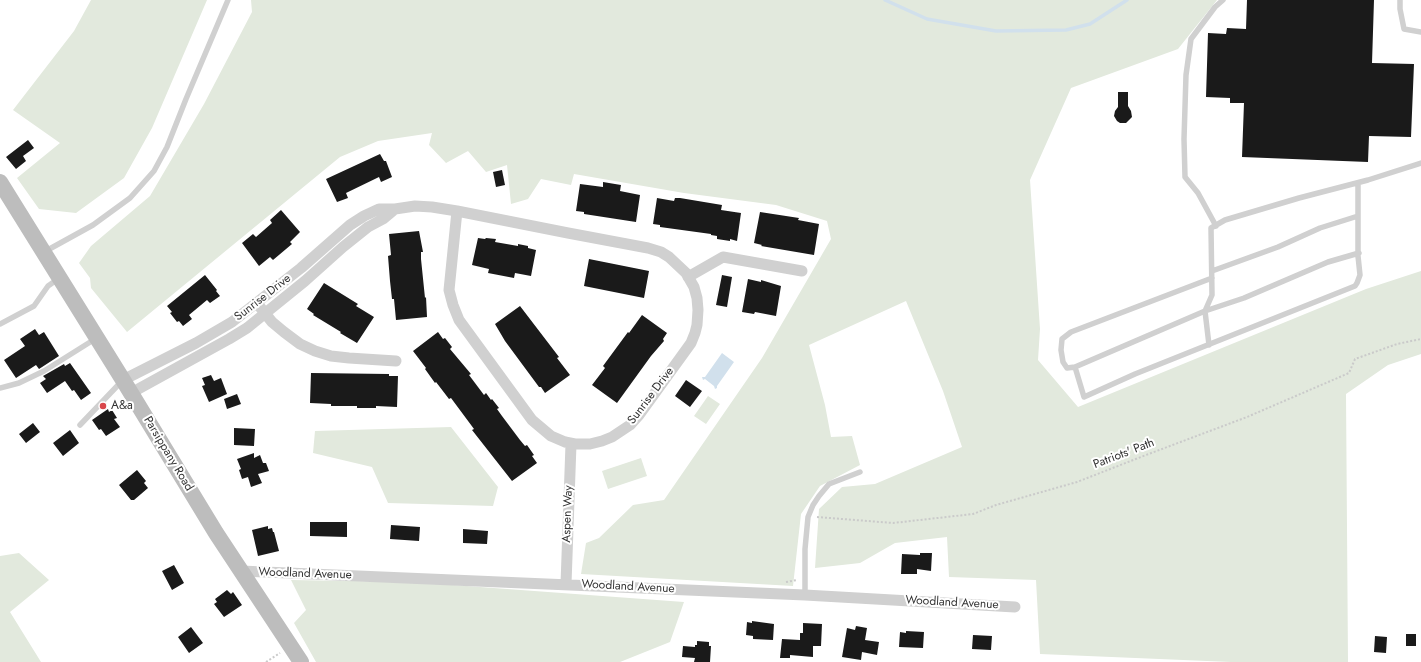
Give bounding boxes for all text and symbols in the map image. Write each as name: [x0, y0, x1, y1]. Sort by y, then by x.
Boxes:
street label: Sunrise Drive: [232, 271, 294, 325]
street label: Sunrise Drive: [625, 365, 677, 427]
place label: A&a: [111, 399, 133, 413]
marker: A&a: [98, 401, 108, 411]
street label: Parsippany Road: [140, 414, 196, 494]
street label: Patriots' Path: [1091, 436, 1157, 472]
street label: Aspen Way: [560, 485, 576, 543]
street label: Woodland Avenue: [258, 565, 352, 583]
street label: Woodland Avenue: [581, 577, 675, 597]
street label: Woodland Avenue: [905, 593, 999, 613]

